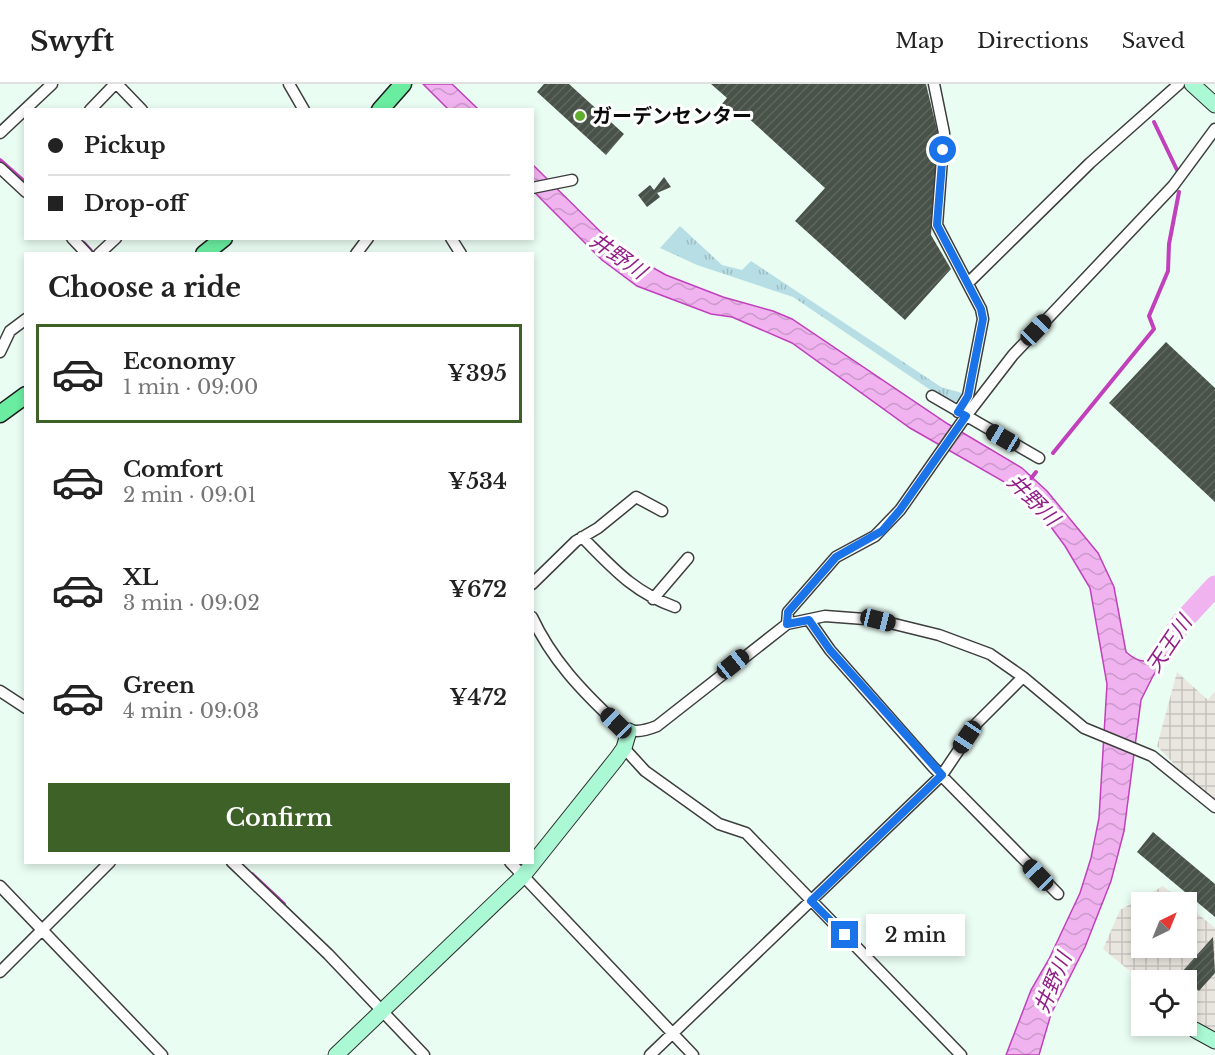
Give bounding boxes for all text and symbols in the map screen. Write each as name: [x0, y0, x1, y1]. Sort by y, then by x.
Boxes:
text: Swyft: [30, 24, 114, 59]
text: Map: [895, 28, 944, 54]
text: Directions: [977, 28, 1089, 54]
text: Saved: [1122, 28, 1185, 54]
place label: ガーデンセンター: [592, 104, 752, 128]
marker: ガーデンセンター: [573, 109, 587, 123]
text: Pickup: [84, 132, 166, 159]
route start: [929, 136, 956, 163]
text: Drop-off: [84, 190, 186, 217]
water label: 井野川: [585, 227, 653, 286]
text: Choose a ride: [48, 271, 241, 304]
car: [1017, 311, 1055, 349]
icon: car: [51, 347, 105, 401]
text: Economy: [123, 348, 235, 375]
text: ¥395: [447, 360, 507, 387]
text: 1 min · 09:00: [123, 375, 258, 399]
car: [983, 421, 1023, 455]
icon: car: [51, 455, 105, 509]
text: Comfort: [123, 456, 223, 483]
text: ¥534: [448, 468, 507, 495]
water label: 井野川: [1002, 469, 1066, 533]
text: 2 min · 09:01: [123, 483, 256, 507]
icon: car: [51, 563, 105, 617]
text: XL: [123, 564, 158, 591]
text: ¥672: [449, 576, 507, 603]
text: 3 min · 09:02: [123, 591, 260, 615]
car: [858, 607, 898, 633]
water label: 天王川: [1141, 609, 1199, 677]
car: [713, 646, 753, 682]
icon: car: [51, 671, 105, 725]
text: Green: [123, 672, 195, 699]
text: ¥472: [449, 684, 507, 711]
text: 4 min · 09:03: [123, 699, 259, 723]
car: [597, 704, 635, 742]
car: [949, 717, 985, 757]
button: Confirm: [48, 783, 510, 852]
car: [1019, 856, 1057, 894]
north arrow: [1131, 892, 1197, 958]
map controls: [1131, 892, 1197, 1036]
callout: 2 min: [866, 914, 965, 956]
route end: [831, 921, 858, 948]
text: 2 min: [885, 923, 946, 947]
water label: 井野川: [1029, 947, 1078, 1017]
button: locate: [1131, 970, 1197, 1036]

